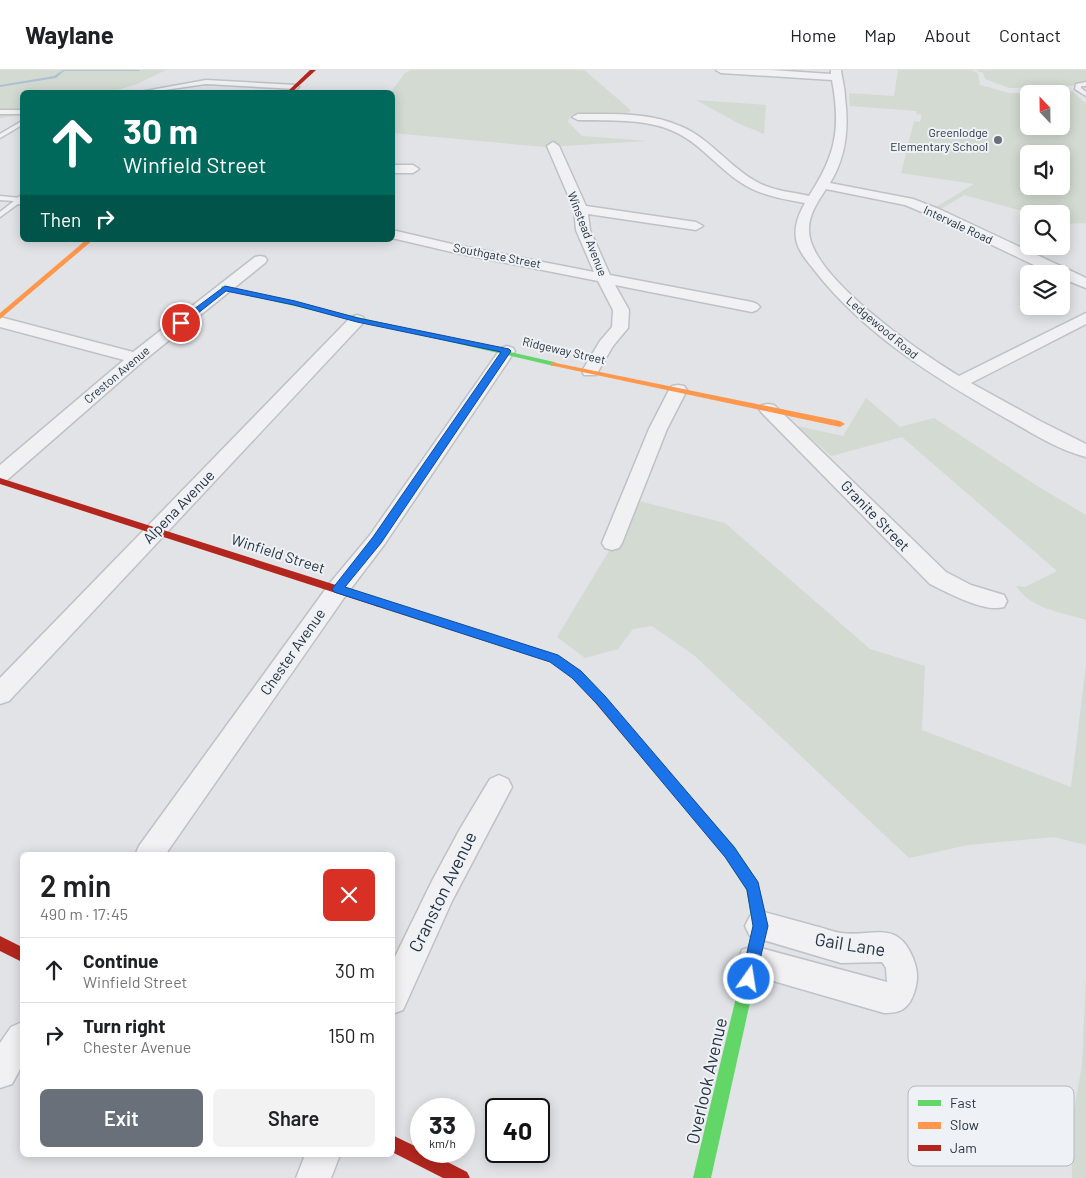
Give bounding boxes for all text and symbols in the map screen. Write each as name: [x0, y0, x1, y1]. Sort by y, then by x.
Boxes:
text: Waylane: [25, 20, 114, 49]
text: Home: [790, 24, 836, 46]
text: Map: [864, 24, 896, 46]
text: About: [924, 24, 971, 46]
text: Contact: [999, 24, 1061, 46]
north arrow: [1020, 85, 1070, 135]
map controls: [1020, 85, 1070, 315]
text: 30 m: [123, 109, 198, 151]
icon: ahead: [40, 110, 105, 175]
place label: Greenlodge Elementary School: [890, 125, 988, 153]
marker: Greenlodge Elementary School: [992, 134, 1004, 146]
button: sound: [1020, 145, 1070, 195]
text: Winfield Street: [123, 151, 267, 177]
street label: Winstead Avenue: [565, 189, 611, 278]
street label: Intervale Road: [922, 202, 995, 246]
icon: right: [91, 205, 119, 233]
button: search: [1020, 205, 1070, 255]
text: Then: [40, 208, 81, 231]
street label: Southgate Street: [452, 240, 542, 270]
button: layers: [1020, 265, 1070, 315]
street label: Ledgewood Road: [844, 293, 921, 361]
pin: [160, 302, 202, 344]
icon: arrive: [167, 309, 195, 337]
street label: Ridgeway Street: [521, 334, 607, 366]
street label: Creston Avenue: [81, 343, 152, 406]
street label: Alpena Avenue: [139, 466, 218, 547]
street label: Granite Street: [838, 476, 914, 554]
street label: Winfield Street: [229, 529, 328, 577]
street label: Chester Avenue: [256, 605, 329, 698]
street label: Cranston Avenue: [403, 828, 481, 956]
text: 2 min: [40, 867, 111, 903]
button: close: [323, 869, 375, 921]
text: 490 m · 17:45: [40, 904, 128, 923]
street label: Gail Lane: [813, 928, 887, 960]
text: Continue: [83, 949, 159, 972]
position arrow: [722, 952, 774, 1004]
icon: ahead: [40, 956, 68, 984]
text: 30 m: [335, 959, 375, 982]
text: Winfield Street: [83, 972, 187, 991]
text: Turn right: [83, 1014, 165, 1037]
street label: Overlook Avenue: [681, 1015, 731, 1146]
icon: right: [40, 1021, 68, 1049]
text: 150 m: [328, 1024, 375, 1047]
text: Chester Avenue: [83, 1037, 191, 1056]
legend: [908, 1086, 1074, 1166]
button: Exit: [40, 1089, 203, 1147]
button: Share: [213, 1089, 375, 1147]
text: Fast: [950, 1094, 976, 1111]
speed limit sign: 40: [485, 1098, 550, 1163]
text: 33: [429, 1109, 456, 1139]
text: Slow: [950, 1116, 979, 1133]
text: km/h: [429, 1136, 456, 1150]
text: Jam: [950, 1139, 977, 1156]

